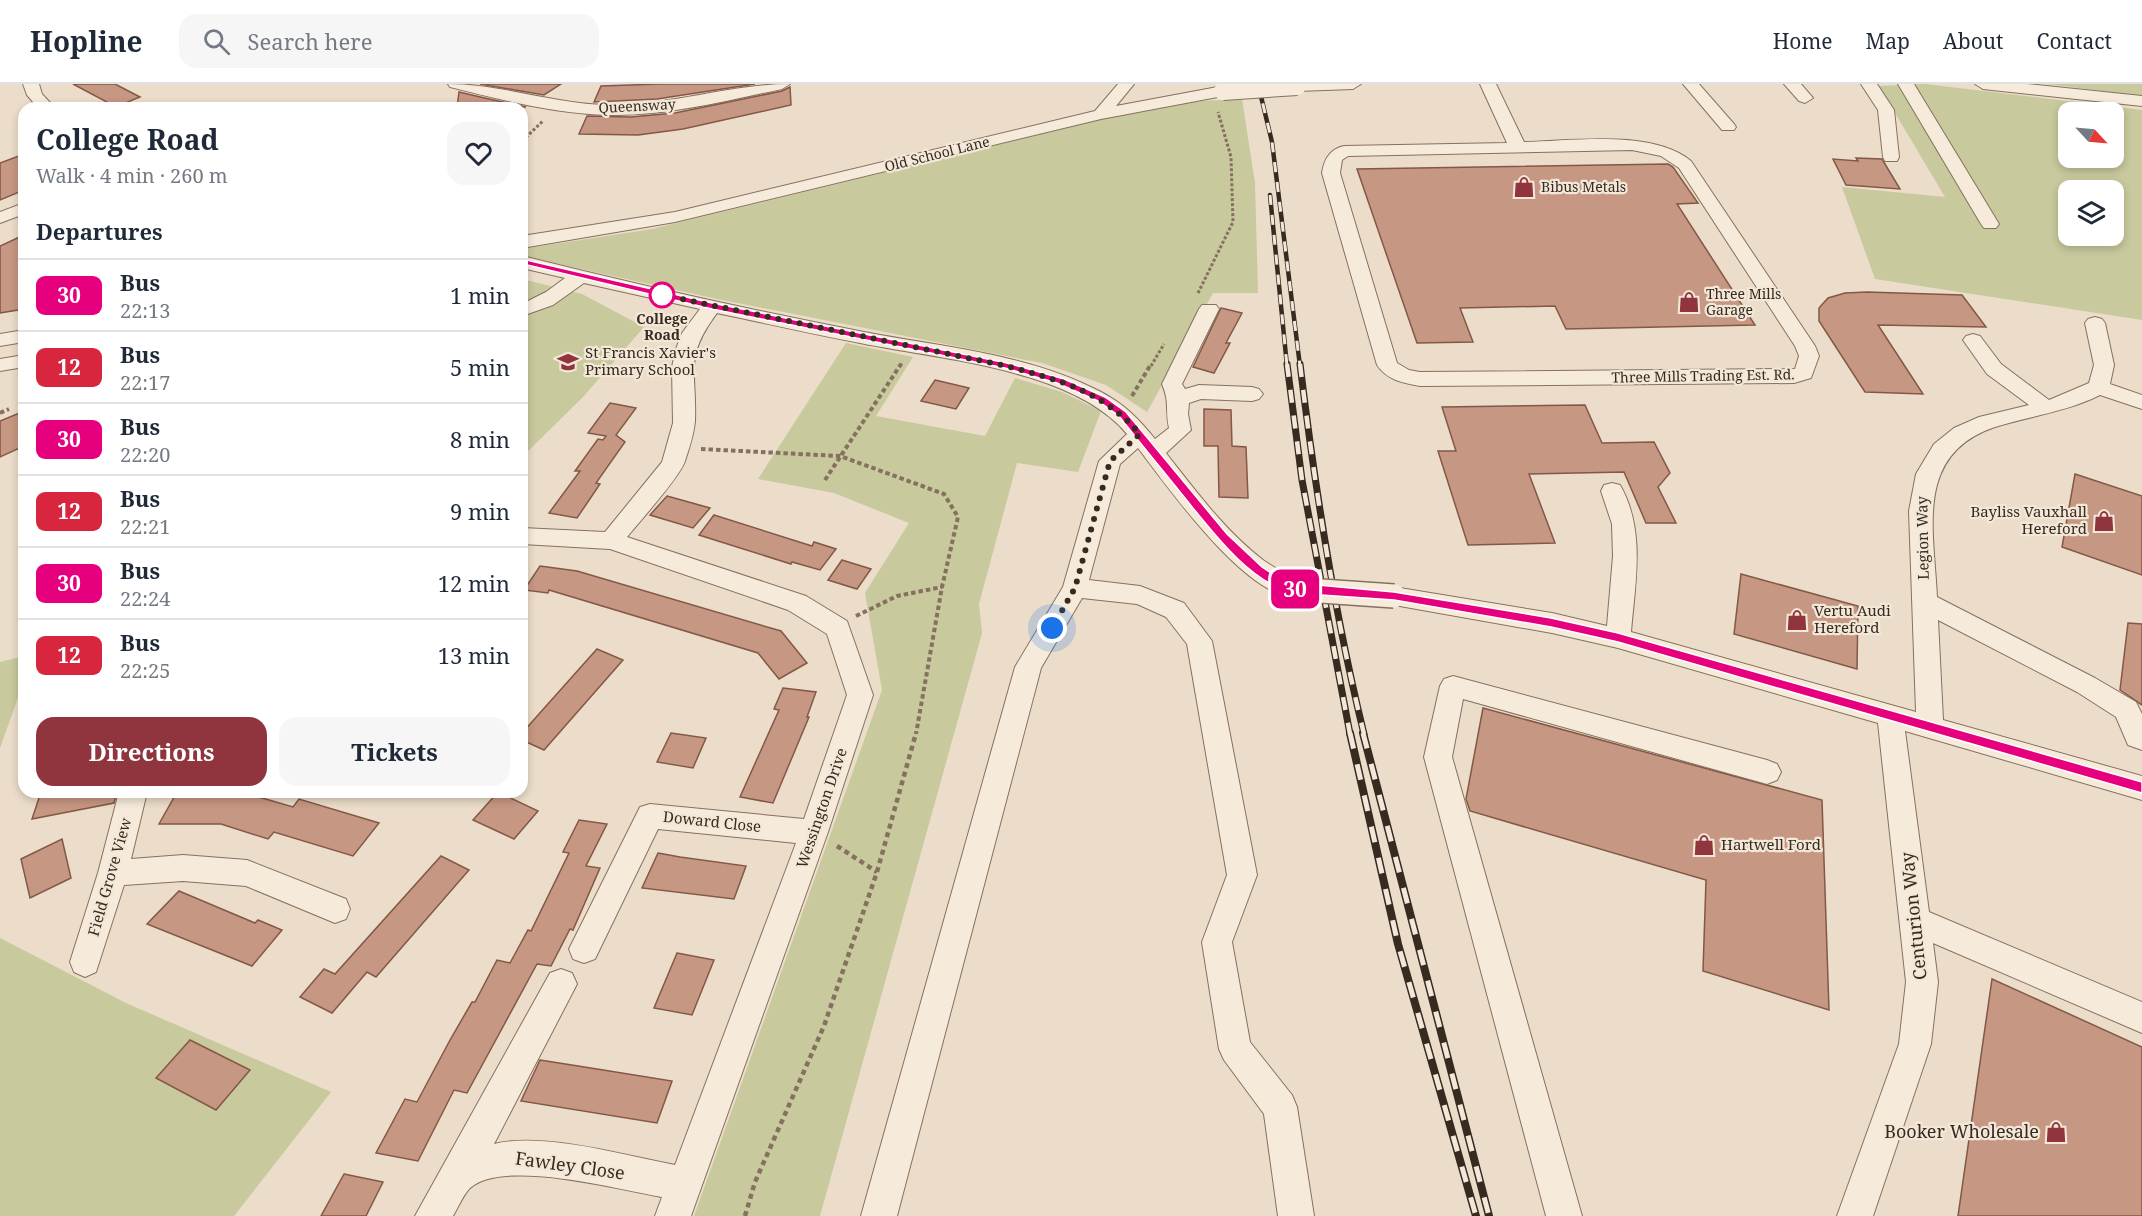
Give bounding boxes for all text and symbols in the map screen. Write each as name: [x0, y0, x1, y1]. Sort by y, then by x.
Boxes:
search box: [179, 14, 599, 68]
text: Hopline: [30, 22, 143, 60]
icon: search: [200, 25, 233, 58]
text: Search here: [248, 26, 372, 56]
text: Home: [1773, 27, 1833, 55]
text: Map: [1866, 27, 1910, 55]
text: About: [1943, 27, 2004, 55]
text: Contact: [2037, 27, 2112, 55]
street label: Queensway: [598, 94, 676, 117]
north arrow: [2058, 102, 2124, 168]
map controls: [2058, 102, 2124, 246]
text: College Road: [36, 120, 219, 158]
button: heart: [447, 122, 510, 185]
street label: Old School Lane: [882, 131, 991, 176]
text: Walk · 4 min · 260 m: [36, 162, 228, 189]
shop icon: Bibus Metals: [1512, 175, 1536, 199]
place label: Bibus Metals: [1541, 177, 1626, 196]
button: layers: [2058, 180, 2124, 246]
text: Departures: [36, 216, 163, 246]
text: Bus: [120, 267, 160, 297]
text: 1 min: [450, 280, 510, 310]
text: 30: [57, 281, 81, 309]
marker: College Road: [649, 282, 675, 308]
place label: Three Mills Garage: [1706, 284, 1781, 319]
shop icon: Three Mills Garage: [1677, 290, 1701, 314]
text: 22:13: [120, 297, 170, 324]
place label: College Road: [636, 309, 688, 344]
text: Bus: [120, 339, 160, 369]
place label: St Francis Xavier's Primary School: [585, 342, 716, 379]
school or university icon: St Francis Xavier's Primary School: [556, 350, 580, 374]
text: 5 min: [450, 352, 510, 382]
text: 12: [57, 353, 81, 381]
street label: Three Mills Trading Est. Rd.: [1611, 364, 1795, 387]
text: 22:17: [120, 369, 170, 396]
text: Bus: [120, 411, 160, 441]
text: 8 min: [450, 424, 510, 454]
text: 30: [57, 425, 81, 453]
text: 22:20: [120, 441, 170, 468]
text: Bus: [120, 483, 160, 513]
street label: Legion Way: [1911, 495, 1933, 580]
text: 9 min: [450, 496, 510, 526]
text: 12: [57, 497, 81, 525]
place label: Bayliss Vauxhall Hereford: [1971, 501, 2087, 538]
shop icon: Bayliss Vauxhall Hereford: [2092, 509, 2116, 533]
text: 22:21: [120, 513, 170, 540]
text: Bus: [120, 555, 160, 585]
text: 12 min: [438, 568, 510, 598]
text: 30: [57, 569, 81, 597]
line badge: 30: [1268, 570, 1322, 608]
text: 30: [1283, 575, 1307, 603]
text: 22:24: [120, 585, 170, 612]
place label: Vertu Audi Hereford: [1814, 600, 1891, 637]
shop icon: Vertu Audi Hereford: [1785, 608, 1809, 632]
your location: [1037, 613, 1067, 643]
text: Bus: [120, 627, 160, 657]
text: 13 min: [438, 640, 510, 670]
text: 12: [57, 641, 81, 669]
text: 22:25: [120, 657, 170, 684]
button: Directions: [36, 717, 267, 786]
button: Tickets: [279, 717, 510, 786]
street label: Wessington Drive: [791, 745, 851, 870]
street label: Doward Close: [662, 806, 762, 836]
street label: Field Grove View: [83, 815, 136, 938]
shop icon: Hartwell Ford: [1692, 833, 1716, 857]
place label: Hartwell Ford: [1721, 834, 1821, 854]
street label: Centurion Way: [1894, 850, 1932, 981]
place label: Booker Wholesale: [1884, 1119, 2039, 1143]
shop icon: Booker Wholesale: [2044, 1120, 2068, 1144]
street label: Fawley Close: [514, 1145, 626, 1185]

